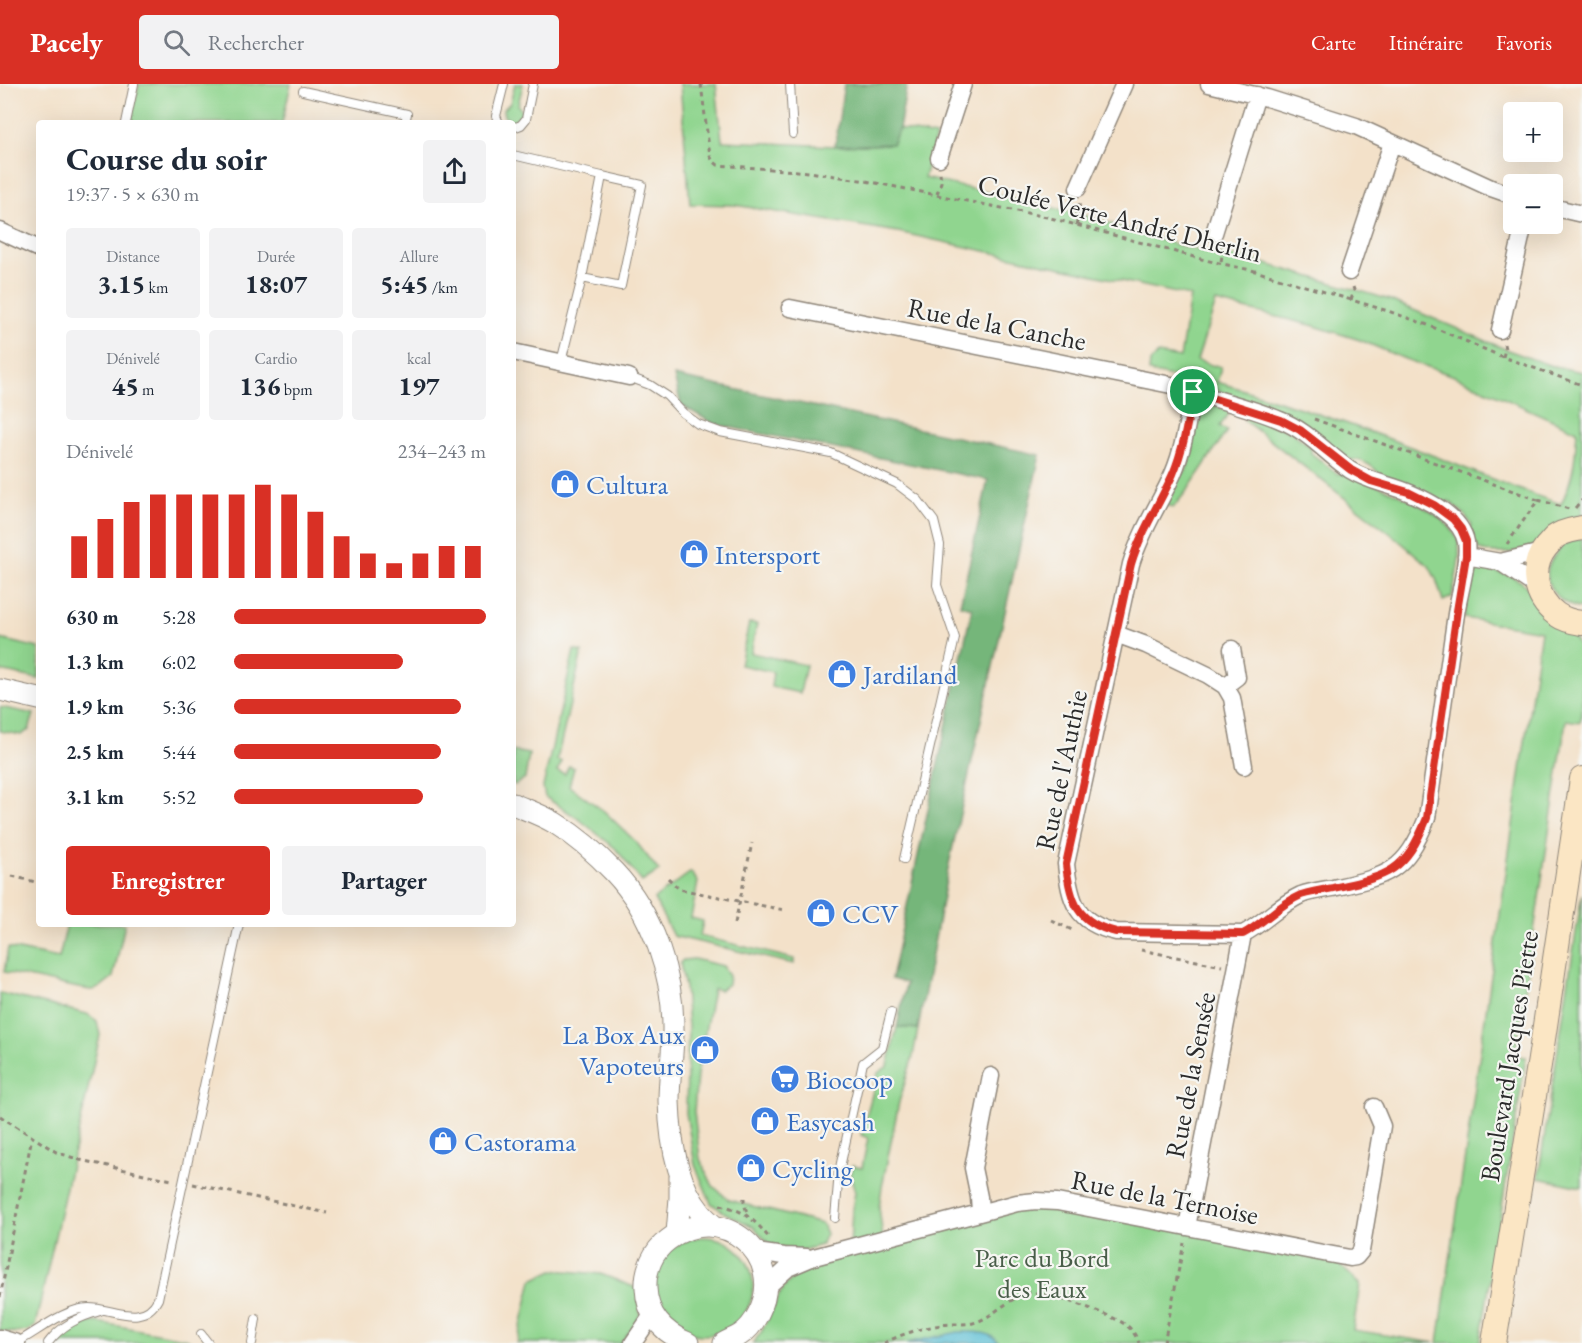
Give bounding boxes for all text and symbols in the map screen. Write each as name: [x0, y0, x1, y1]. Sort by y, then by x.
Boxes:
search box: [139, 15, 559, 69]
text: Pacely: [30, 24, 103, 60]
icon: search: [160, 26, 193, 59]
text: Rechercher: [208, 28, 304, 57]
text: Carte: [1311, 29, 1356, 56]
text: Itinéraire: [1389, 29, 1463, 56]
text: Favoris: [1496, 29, 1552, 56]
map controls: [1503, 102, 1563, 234]
button: +: [1503, 102, 1563, 162]
text: Course du soir: [66, 137, 267, 180]
button: share: [423, 140, 486, 203]
street label: Coulée Verte André Dherlin: [974, 166, 1266, 270]
button: −: [1503, 174, 1563, 234]
text: 19:37 · 5 × 630 m: [66, 181, 199, 207]
text: Distance: [106, 246, 160, 267]
text: Durée: [257, 246, 295, 267]
text: Allure: [400, 246, 438, 267]
text: 3.15: [98, 267, 145, 301]
text: 18:07: [245, 267, 307, 301]
text: 5:45: [380, 267, 429, 301]
text: km: [145, 277, 168, 298]
text: /km: [429, 277, 458, 298]
street label: Rue de la Canche: [905, 290, 1089, 358]
text: Dénivelé: [106, 348, 160, 369]
text: Cardio: [254, 348, 298, 369]
text: kcal: [407, 348, 431, 369]
pin: [1167, 366, 1218, 417]
text: 45: [111, 369, 139, 403]
text: 136: [239, 369, 281, 403]
text: 197: [398, 369, 440, 403]
icon: arrive: [1176, 375, 1209, 408]
text: m: [139, 379, 155, 400]
text: bpm: [281, 379, 313, 400]
text: Dénivelé: [66, 438, 133, 464]
text: 234–243 m: [398, 438, 486, 464]
place label: Cultura: [586, 467, 669, 502]
shop icon: Cultura: [549, 468, 581, 500]
place label: Intersport: [715, 537, 821, 572]
shop icon: Intersport: [678, 538, 710, 570]
text: 630 m: [66, 604, 119, 630]
text: 5:28: [162, 604, 196, 630]
text: 1.3 km: [66, 649, 124, 675]
text: 6:02: [162, 649, 196, 675]
place label: Jardiland: [861, 657, 958, 692]
shop icon: Jardiland: [826, 658, 858, 690]
street label: Rue de l'Authie: [1027, 686, 1095, 854]
text: 1.9 km: [66, 694, 124, 720]
text: 5:36: [162, 694, 196, 720]
text: 2.5 km: [66, 739, 124, 765]
text: 5:44: [162, 739, 196, 765]
text: 3.1 km: [66, 784, 124, 810]
text: 5:52: [162, 784, 196, 810]
button: Enregistrer: [66, 846, 270, 915]
button: Partager: [282, 846, 486, 915]
place label: CCV: [842, 896, 899, 931]
shop icon: CCV: [805, 897, 837, 929]
street label: Boulevard Jacques Piette: [1472, 928, 1546, 1184]
street label: Rue de la Sensée: [1157, 989, 1223, 1161]
place label: La Box Aux Vapoteurs: [562, 1017, 684, 1083]
shop icon: La Box Aux Vapoteurs: [689, 1034, 721, 1066]
place label: Biocoop: [806, 1062, 893, 1097]
supermarket icon: Biocoop: [769, 1063, 801, 1095]
place label: Easycash: [786, 1104, 875, 1139]
shop icon: Easycash: [749, 1105, 781, 1137]
place label: Castorama: [464, 1124, 576, 1159]
shop icon: Castorama: [427, 1125, 459, 1157]
place label: Cycling: [772, 1151, 853, 1186]
shop icon: Cycling: [735, 1152, 767, 1184]
street label: Rue de la Ternoise: [1068, 1162, 1262, 1232]
park label: Parc du Bord des Eaux: [975, 1240, 1110, 1306]

